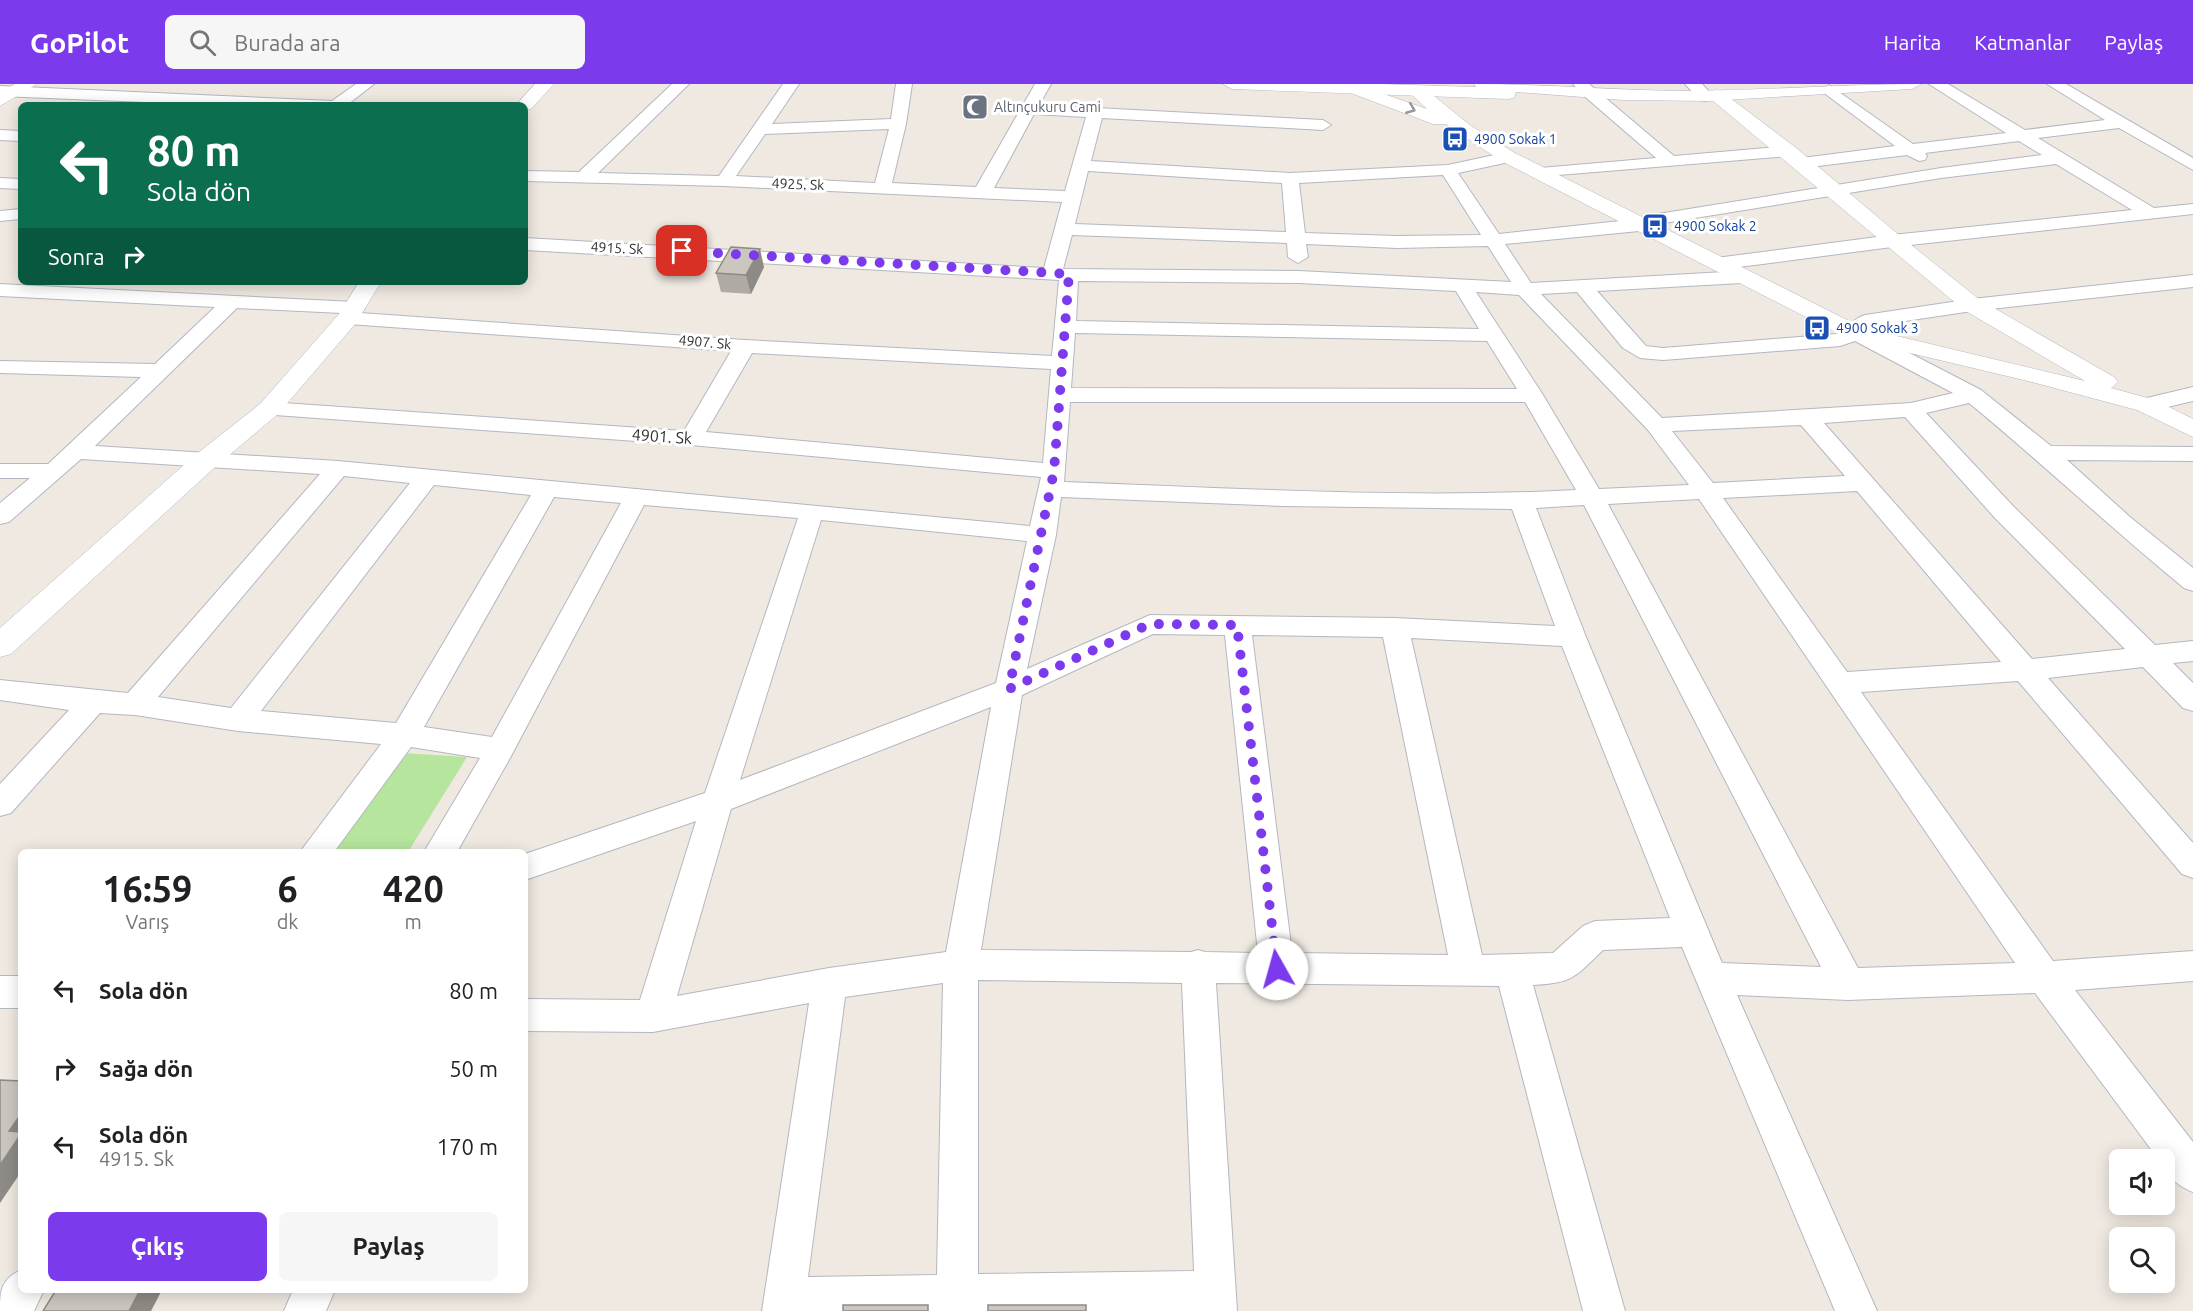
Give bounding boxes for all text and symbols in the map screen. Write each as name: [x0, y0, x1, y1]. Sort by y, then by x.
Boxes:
search box: [165, 15, 585, 69]
icon: search: [186, 26, 219, 59]
text: GoPilot: [30, 27, 129, 58]
text: Burada ara: [234, 30, 340, 55]
text: Harita: [1884, 30, 1941, 54]
text: Katmanlar: [1974, 30, 2071, 54]
text: Paylaş: [2104, 30, 2163, 54]
mosque icon: Altınçukuru Cami: [960, 92, 990, 122]
place label: Altınçukuru Cami: [994, 99, 1101, 115]
one-way arrow: [1405, 102, 1416, 114]
bus stop icon: 4900 Sokak 1: [1440, 124, 1470, 154]
icon: left: [48, 126, 126, 204]
text: 80 m: [147, 127, 241, 174]
place label: 4900 Sokak 1: [1474, 131, 1557, 147]
street label: 4925. Sk: [771, 175, 825, 193]
text: Sola dön: [147, 176, 251, 206]
bus stop icon: 4900 Sokak 2: [1640, 211, 1670, 241]
place label: 4900 Sokak 2: [1674, 218, 1757, 234]
pin: [656, 225, 707, 276]
icon: arrive: [665, 234, 698, 267]
street label: 4915. Sk: [590, 239, 644, 257]
icon: right: [117, 240, 150, 273]
text: Sonra: [48, 244, 105, 269]
bus stop icon: 4900 Sokak 3: [1802, 313, 1832, 343]
place label: 4900 Sokak 3: [1836, 320, 1919, 336]
street label: 4907. Sk: [678, 332, 732, 352]
street label: 4901. Sk: [631, 425, 693, 447]
text: 16:59: [102, 868, 192, 909]
text: 6: [277, 868, 298, 909]
text: 420: [383, 868, 444, 909]
text: Varış: [125, 910, 169, 933]
text: dk: [277, 910, 298, 933]
text: m: [405, 910, 422, 933]
position arrow: [1245, 937, 1309, 1001]
icon: left: [48, 974, 81, 1007]
text: Sola dön: [99, 978, 188, 1003]
text: 80 m: [449, 978, 498, 1003]
icon: right: [48, 1052, 81, 1085]
text: Sağa dön: [99, 1056, 193, 1081]
text: 50 m: [449, 1056, 498, 1081]
text: Sola dön: [99, 1122, 188, 1147]
icon: left: [48, 1130, 81, 1163]
text: 170 m: [437, 1134, 498, 1159]
text: 4915. Sk: [99, 1147, 174, 1170]
map controls: [2109, 1149, 2175, 1293]
button: sound: [2109, 1149, 2175, 1215]
button: Çıkış: [48, 1212, 267, 1281]
button: Paylaş: [279, 1212, 498, 1281]
button: search: [2109, 1227, 2175, 1293]

